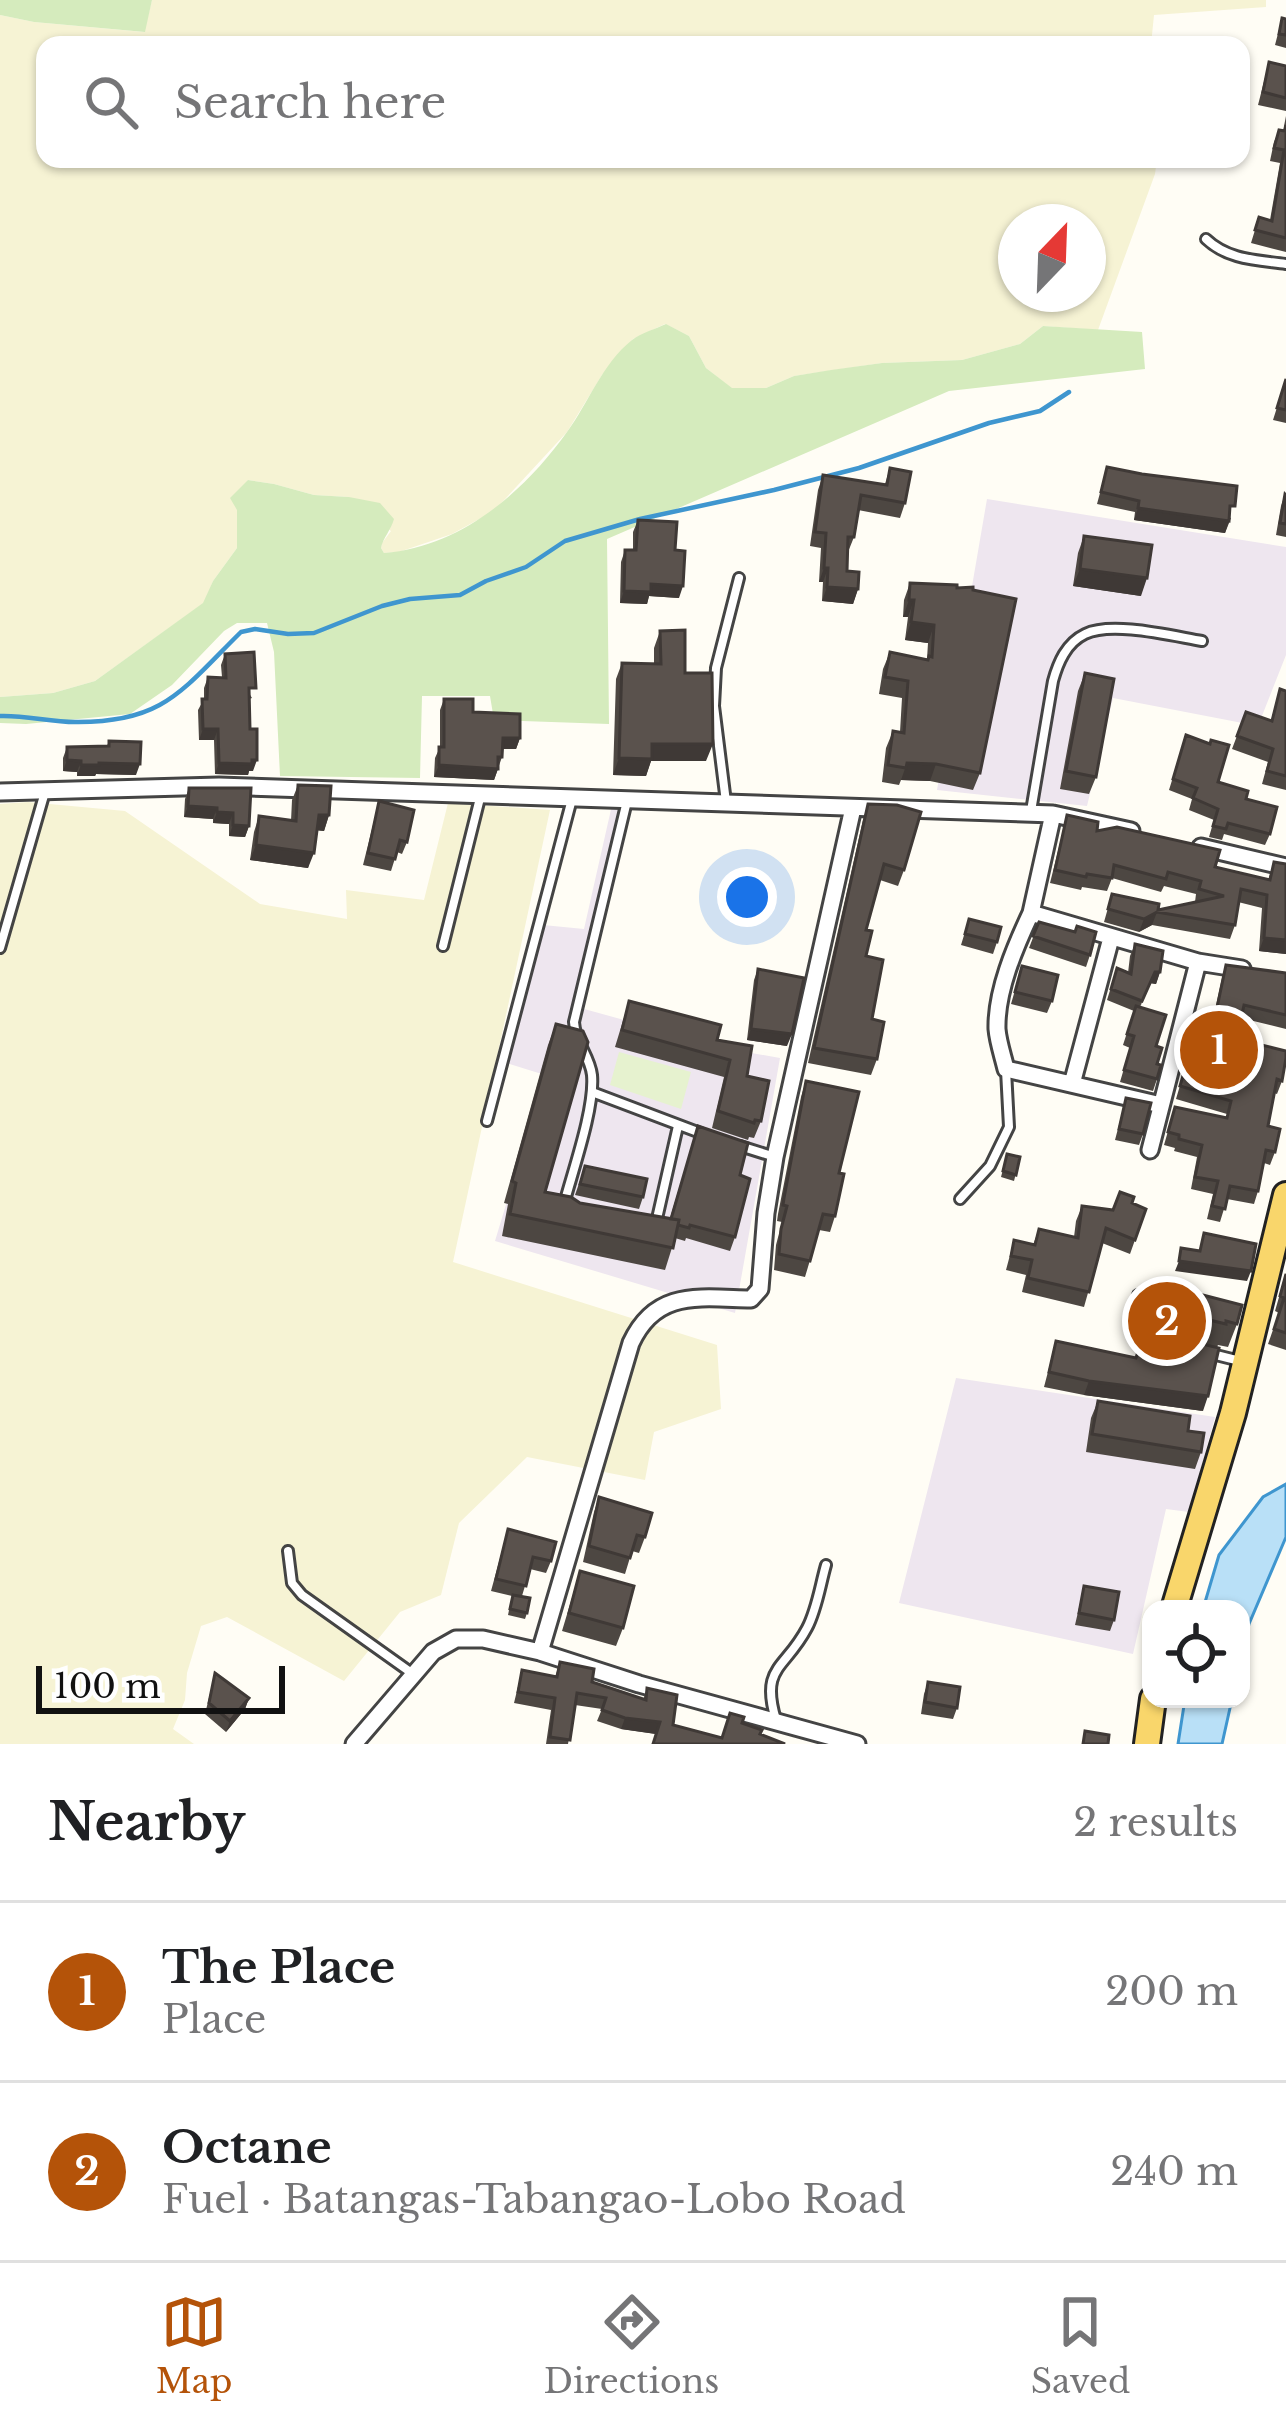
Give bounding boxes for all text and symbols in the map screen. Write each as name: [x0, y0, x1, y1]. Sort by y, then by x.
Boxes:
search box: [36, 36, 1250, 168]
icon: search: [78, 69, 144, 135]
text: Search here: [174, 74, 446, 130]
north arrow: [998, 204, 1106, 312]
your location: [717, 867, 777, 927]
pin: 1: [1180, 1005, 1258, 1095]
pin: 2: [1128, 1276, 1206, 1366]
map controls: [1142, 1600, 1250, 1708]
button: locate: [1142, 1600, 1250, 1708]
scale bar: [36, 1660, 285, 1713]
text: 100 m: [54, 1666, 161, 1707]
text: Nearby: [48, 1791, 245, 1854]
text: 2 results: [1073, 1798, 1238, 1847]
text: The Place: [162, 1939, 395, 1995]
text: 1: [78, 1967, 96, 2016]
text: 200 m: [1105, 1967, 1238, 2016]
text: Place: [162, 1995, 266, 2044]
text: Octane: [162, 2119, 332, 2175]
text: 2: [74, 2147, 100, 2196]
text: 240 m: [1110, 2147, 1238, 2196]
text: Fuel · Batangas-Tabangao-Lobo Road: [162, 2175, 906, 2224]
tab: Map: [156, 2289, 232, 2402]
tab: Directions: [544, 2289, 719, 2402]
tab: Saved: [1031, 2289, 1130, 2402]

